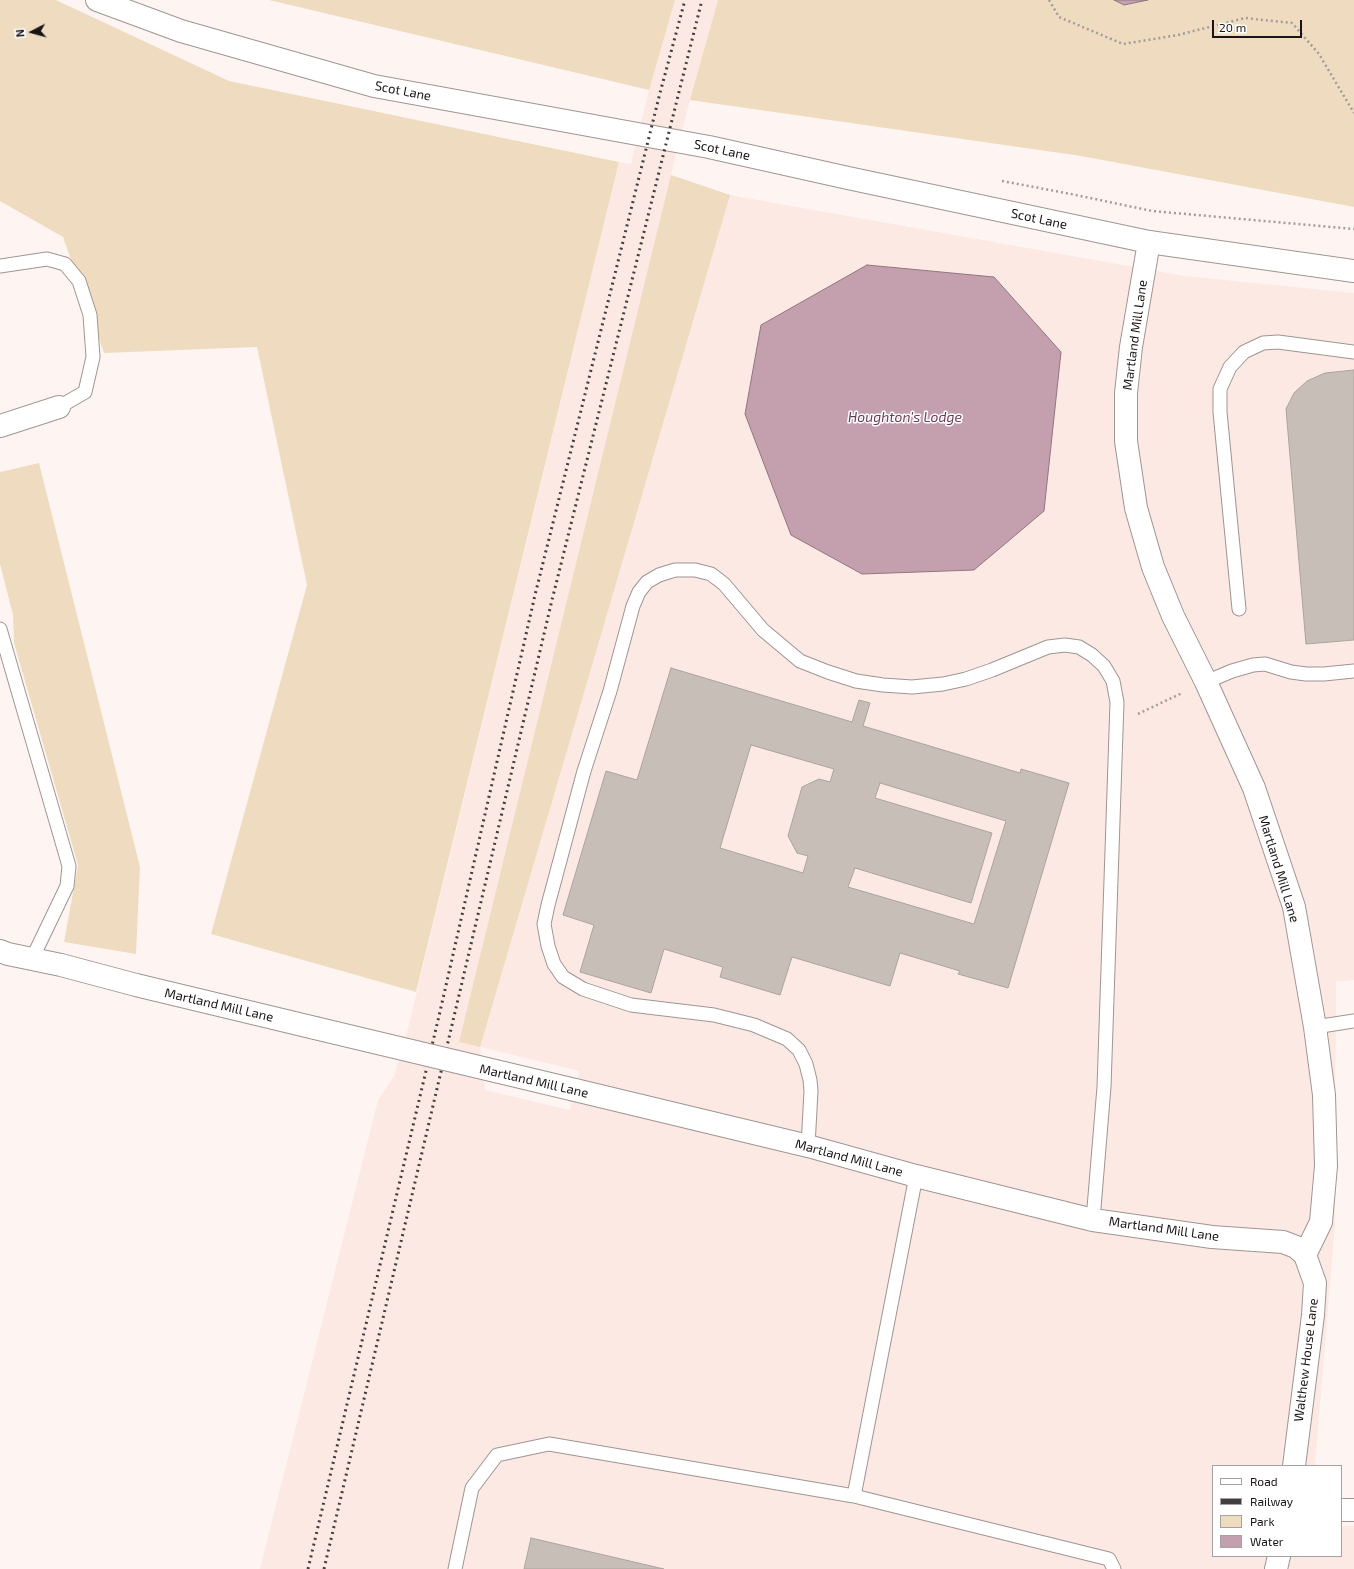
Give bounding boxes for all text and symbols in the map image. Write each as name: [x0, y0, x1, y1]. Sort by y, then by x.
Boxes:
north arrow: [12, 12, 52, 52]
scale bar: [1214, 12, 1304, 38]
text: 20 m: [1219, 20, 1246, 34]
text: N: [13, 29, 26, 38]
street label: Scot Lane: [373, 78, 433, 104]
street label: Scot Lane: [692, 136, 752, 164]
street label: Scot Lane: [1009, 205, 1069, 233]
street label: Martland Mill Lane: [1120, 279, 1150, 391]
water label: Houghton’s Lodge: [848, 409, 962, 425]
street label: Martland Mill Lane: [1255, 814, 1303, 924]
street label: Martland Mill Lane: [163, 985, 275, 1025]
street label: Martland Mill Lane: [478, 1061, 590, 1101]
street label: Martland Mill Lane: [793, 1136, 905, 1180]
street label: Martland Mill Lane: [1108, 1214, 1220, 1244]
street label: Walthew House Lane: [1291, 1297, 1321, 1423]
legend: [1212, 1465, 1342, 1557]
text: Road: [1250, 1474, 1278, 1488]
text: Railway: [1250, 1494, 1293, 1508]
text: Park: [1250, 1514, 1275, 1528]
text: Water: [1250, 1534, 1284, 1548]

